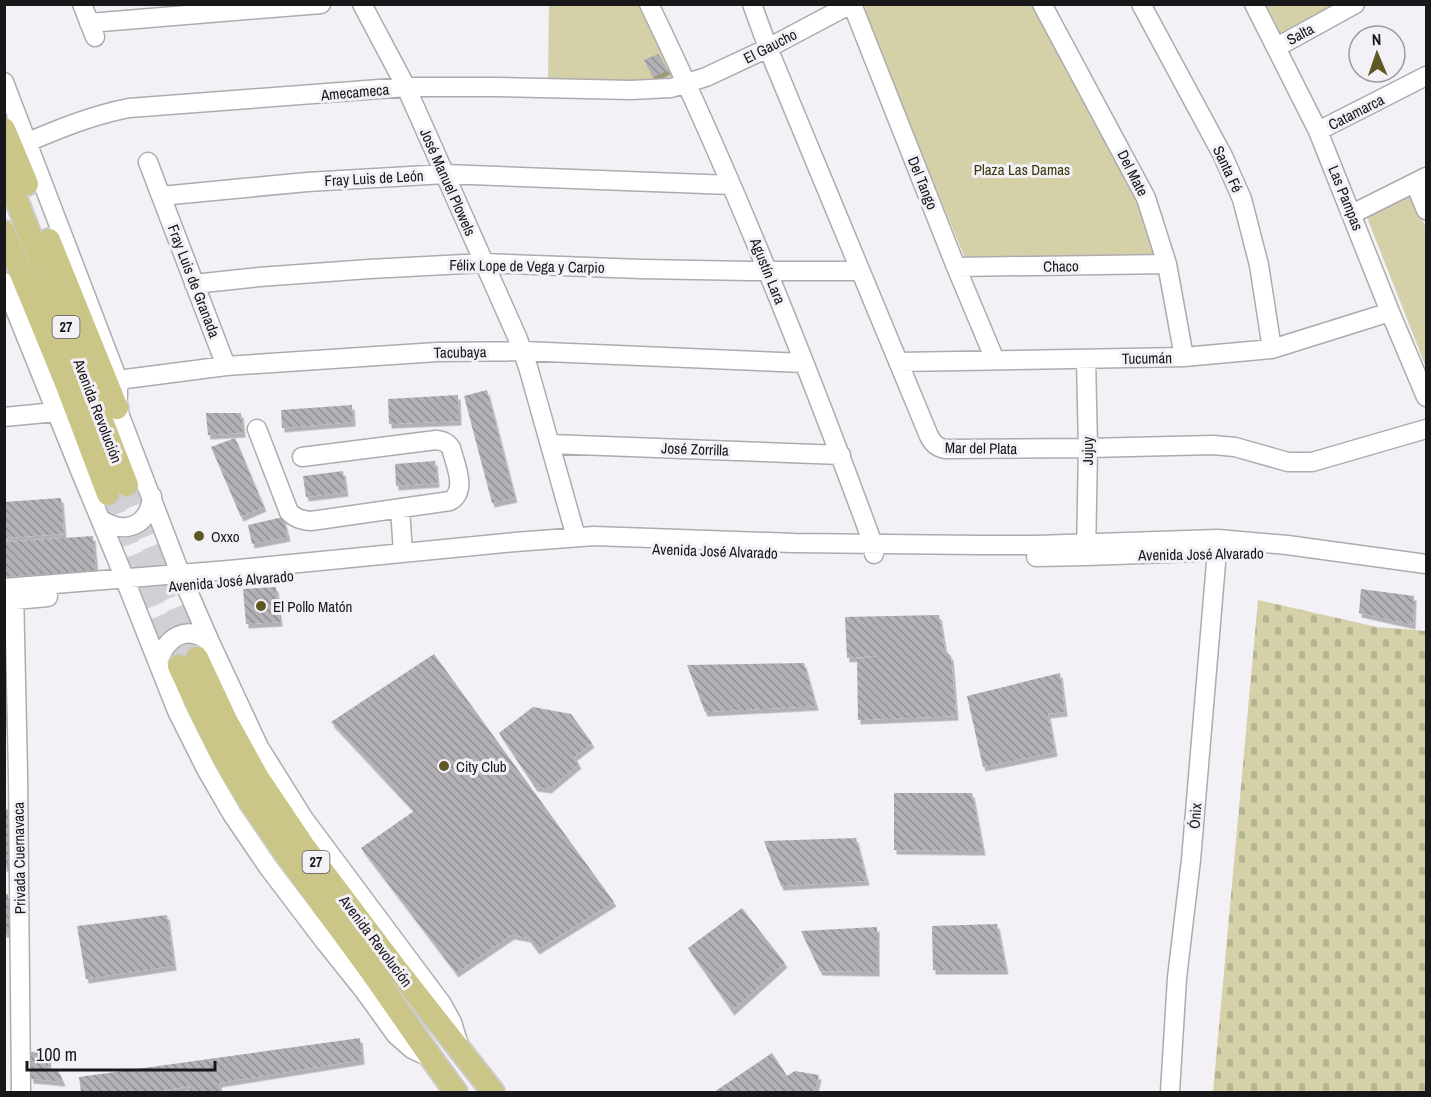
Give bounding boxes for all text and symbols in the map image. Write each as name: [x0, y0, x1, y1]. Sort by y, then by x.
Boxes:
street label: Salta: [1283, 18, 1317, 50]
street label: El Gaucho: [740, 24, 800, 68]
north arrow: [1347, 24, 1407, 84]
text: N: [1371, 28, 1382, 50]
street label: Amecameca: [319, 79, 390, 106]
street label: Catamarca: [1324, 89, 1388, 135]
street label: José Manuel Plowels: [415, 125, 481, 239]
street label: Santa Fé: [1208, 142, 1248, 196]
street label: Del Mate: [1112, 146, 1154, 200]
street label: Del Tango: [903, 153, 943, 213]
park label: Plaza Las Damas: [974, 159, 1070, 180]
street label: Las Pampas: [1323, 162, 1369, 234]
street label: Fray Luis de León: [324, 165, 424, 191]
street label: Fray Luis de Granada: [163, 221, 225, 341]
street label: Agustín Lara: [745, 234, 791, 307]
street label: Félix Lope de Vega y Carpio: [449, 254, 605, 278]
street label: Chaco: [1043, 255, 1079, 277]
road number: 27: [52, 316, 80, 338]
street label: Tacubaya: [433, 341, 487, 363]
street label: Tucumán: [1122, 347, 1172, 369]
street label: Avenida Revolución: [68, 355, 127, 466]
street label: Jujuy: [1077, 436, 1098, 465]
street label: José Zorrilla: [661, 437, 729, 461]
street label: Mar del Plata: [945, 437, 1018, 459]
place label: Oxxo: [211, 526, 240, 547]
marker: Oxxo: [192, 529, 206, 543]
street label: Avenida José Alvarado: [651, 538, 778, 564]
street label: Avenida José Alvarado: [1137, 542, 1264, 566]
street label: Avenida José Alvarado: [167, 565, 295, 597]
place label: El Pollo Matón: [273, 596, 352, 617]
marker: El Pollo Matón: [254, 599, 268, 613]
place label: City Club: [456, 756, 507, 777]
marker: City Club: [437, 759, 451, 773]
street label: Ónix: [1184, 801, 1206, 830]
street label: Privada Cuernavaca: [8, 802, 30, 914]
road number: 27: [302, 851, 330, 873]
street label: Avenida Revolución: [334, 890, 417, 991]
scale bar: [27, 1034, 214, 1072]
text: 100 m: [36, 1042, 77, 1067]

